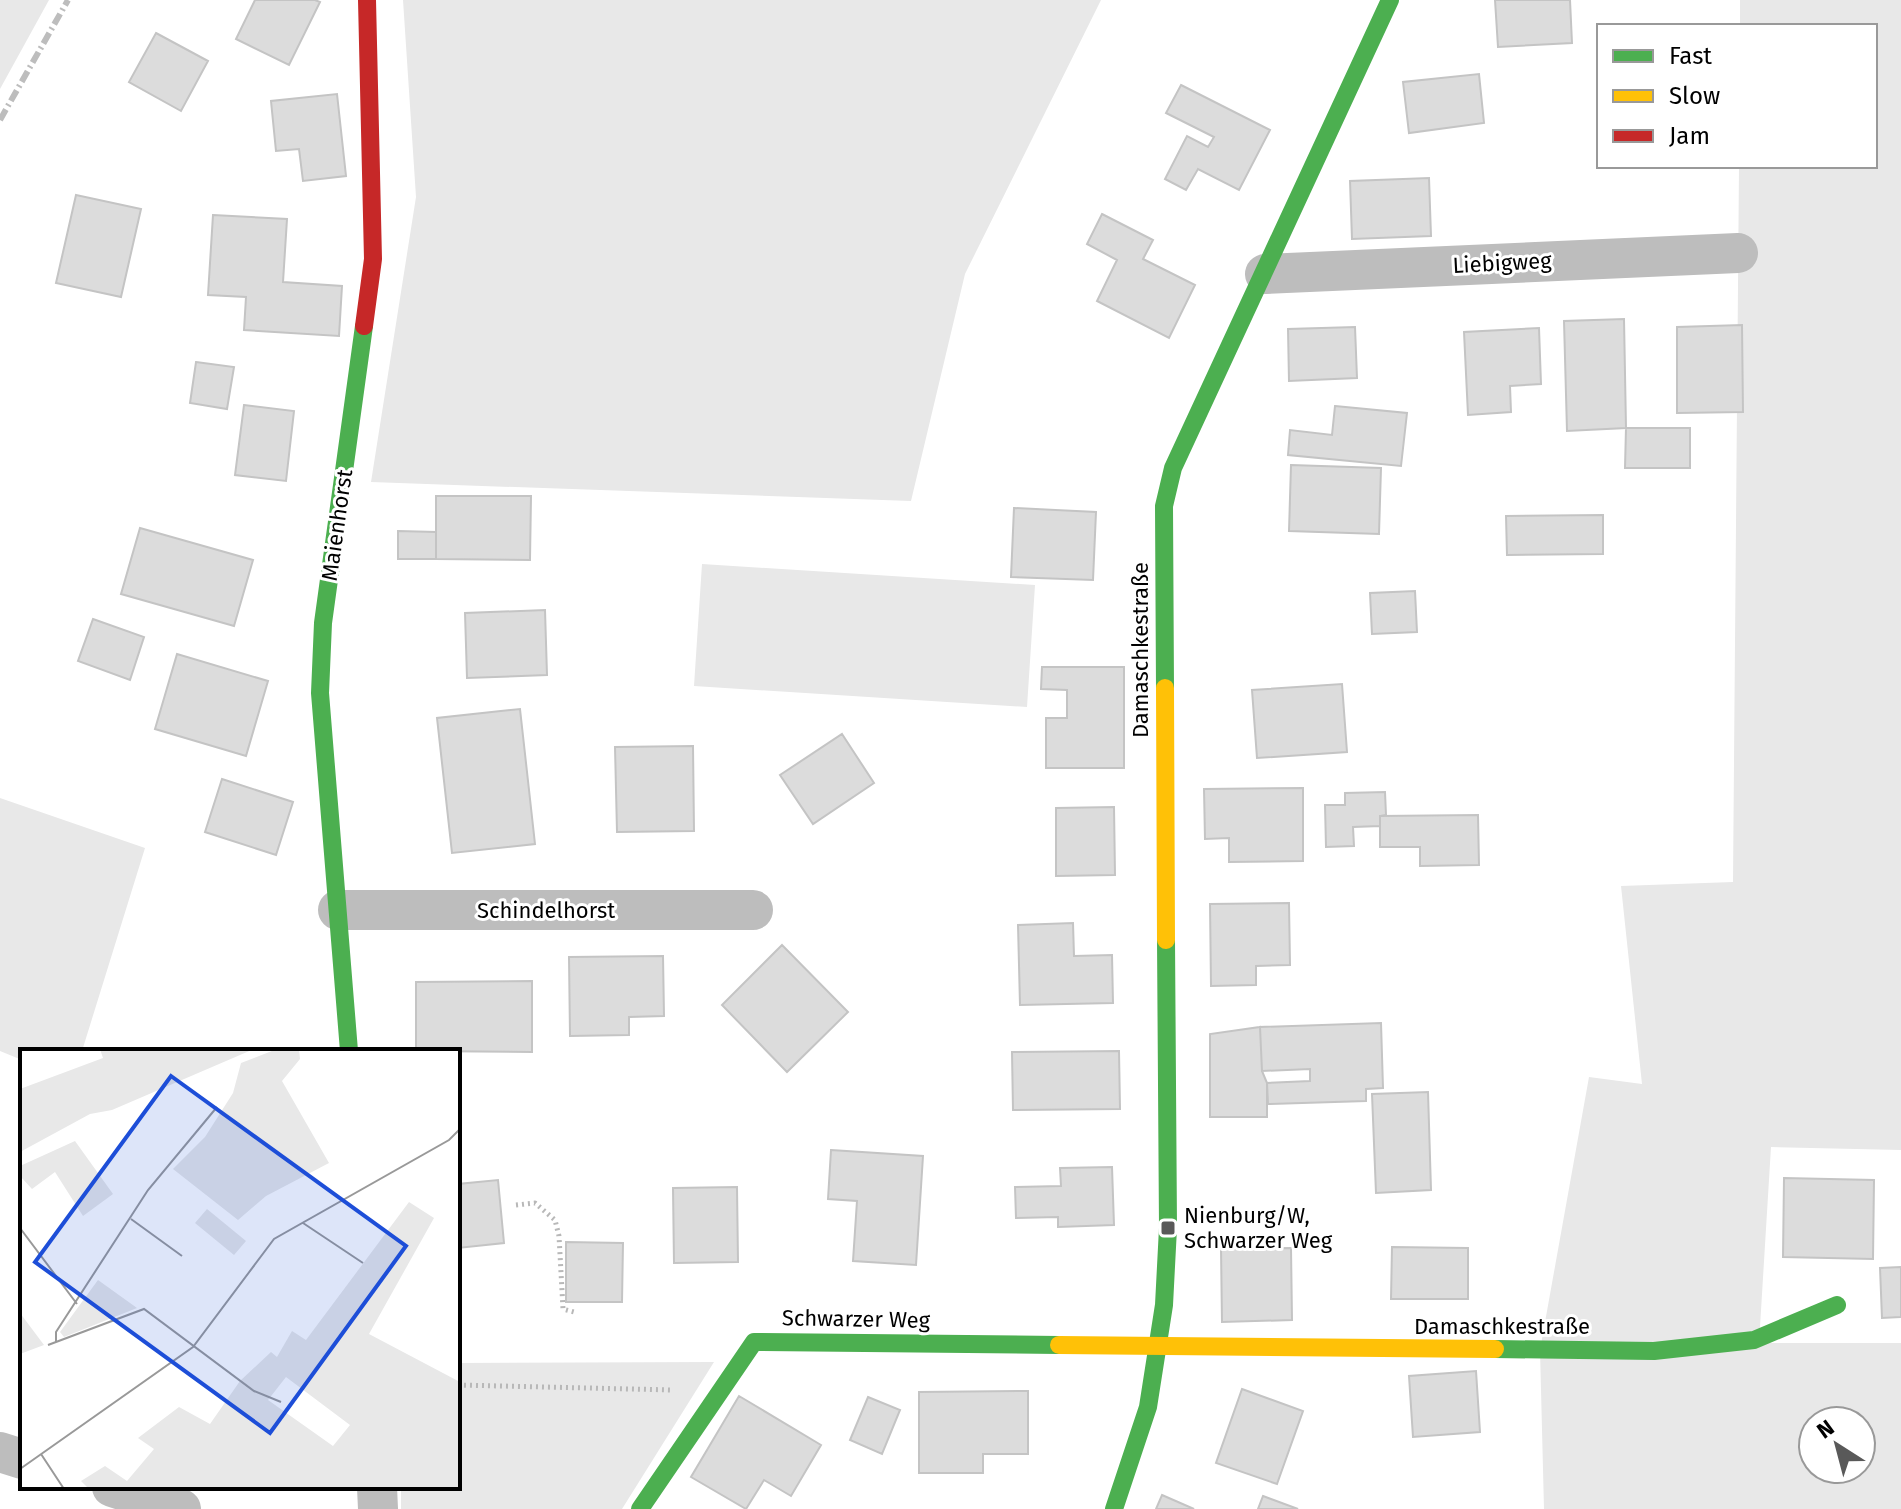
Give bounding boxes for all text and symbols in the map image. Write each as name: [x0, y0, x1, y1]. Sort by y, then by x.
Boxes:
legend: [1597, 24, 1877, 168]
text: Fast: [1669, 42, 1712, 70]
text: Slow: [1669, 82, 1720, 110]
text: Jam: [1669, 122, 1710, 150]
street label: Liebigweg: [1452, 247, 1553, 279]
street label: Maienhorst: [316, 467, 358, 582]
street label: Damaschkestraße: [1127, 562, 1154, 738]
street label: Schindelhorst: [477, 897, 615, 924]
inset map: [20, 1049, 460, 1489]
place label: Nienburg/W, Schwarzer Weg: [1184, 1202, 1333, 1254]
marker: Nienburg/W, Schwarzer Weg: [1159, 1219, 1177, 1237]
street label: Schwarzer Weg: [782, 1304, 931, 1334]
street label: Damaschkestraße: [1414, 1313, 1590, 1340]
north arrow: [1797, 1405, 1877, 1485]
text: N: [1812, 1414, 1839, 1444]

